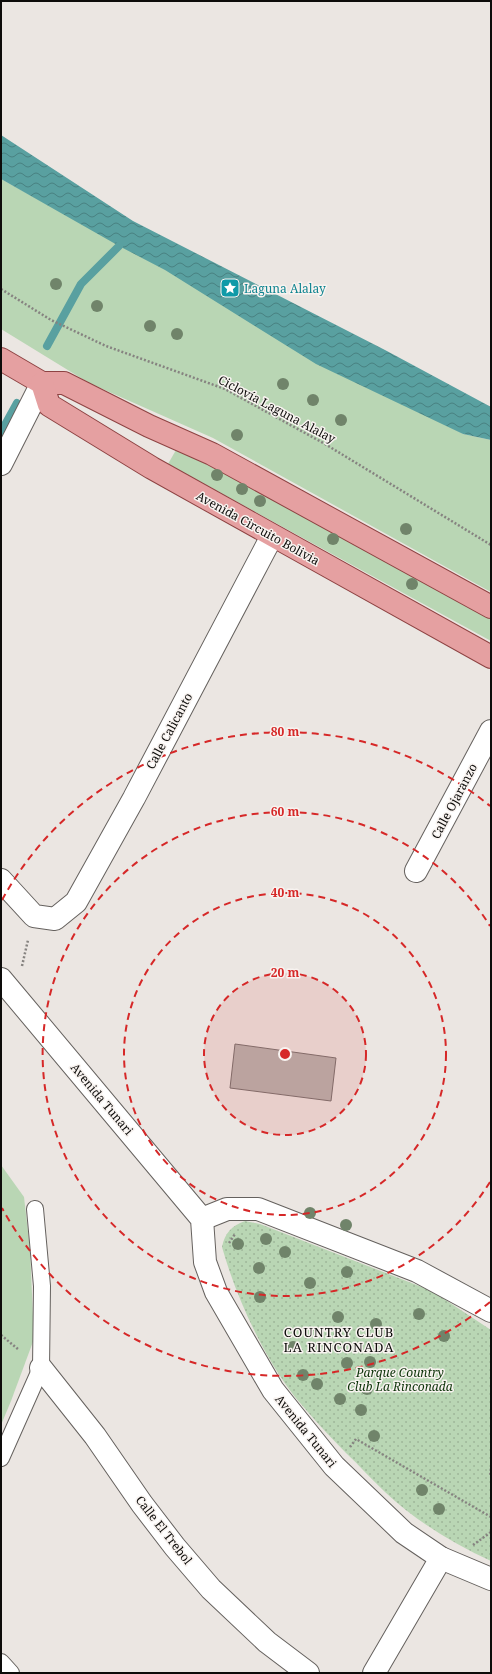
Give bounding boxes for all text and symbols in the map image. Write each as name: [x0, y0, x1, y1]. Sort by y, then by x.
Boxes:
place icon: Laguna Alalay: [219, 277, 241, 299]
place label: Laguna Alalay: [244, 280, 326, 297]
street label: Ciclovía Laguna Alalay: [215, 371, 339, 447]
street label: Avenida Circuito Bolivia: [193, 487, 323, 569]
street label: Calle Calicanto: [142, 690, 196, 772]
text: 80 m: [271, 723, 299, 740]
street label: Calle Ojaranzo: [427, 760, 481, 842]
text: 60 m: [271, 803, 299, 820]
text: 40 m: [271, 884, 299, 901]
text: 20 m: [271, 964, 299, 981]
centre of rings: [278, 1047, 292, 1061]
street label: Avenida Tunari: [67, 1059, 137, 1139]
district label: COUNTRY CLUB LA RINCONADA: [284, 1323, 394, 1356]
park label: Parque Country Club La Rinconada: [347, 1364, 453, 1395]
street label: Avenida Tunari: [271, 1391, 341, 1471]
street label: Calle El Trebol: [132, 1492, 196, 1568]

